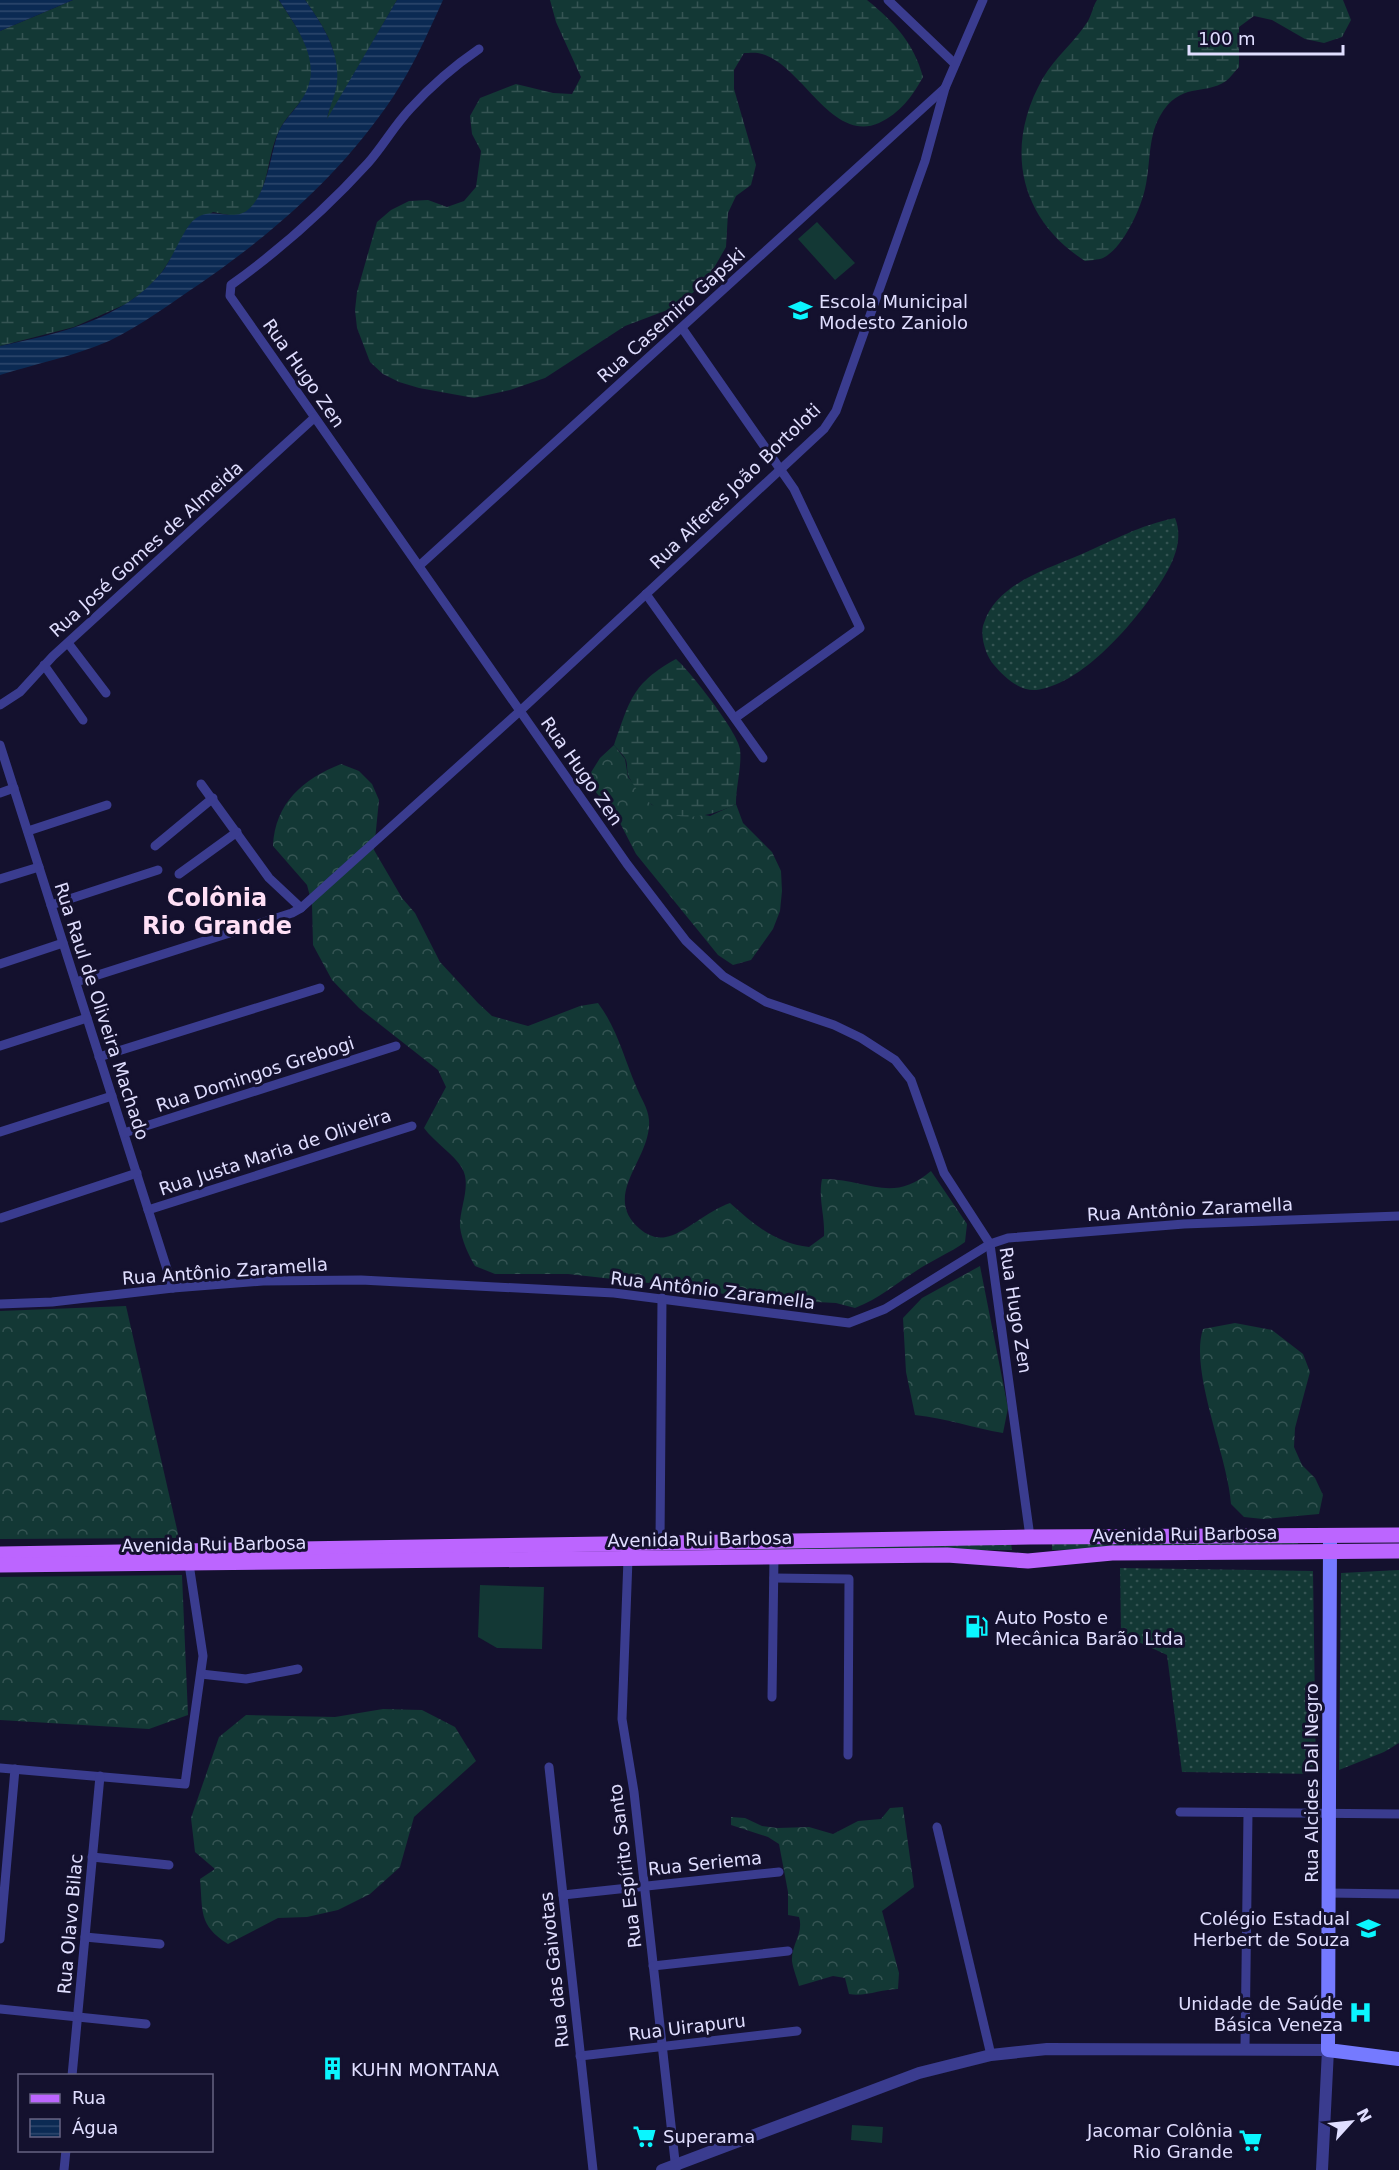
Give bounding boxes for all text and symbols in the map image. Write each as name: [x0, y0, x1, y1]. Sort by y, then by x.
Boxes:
scale bar: [1189, 18, 1344, 56]
text: 100 m: [1198, 28, 1256, 49]
street label: Rua Casemiro Gapski: [593, 243, 749, 387]
place label: Escola Municipal Modesto Zaniolo: [819, 291, 968, 333]
school or university icon: Escola Municipal Modesto Zaniolo: [788, 298, 814, 324]
street label: Rua Hugo Zen: [259, 315, 349, 431]
street label: Rua Alferes João Bortoloti: [645, 399, 825, 573]
street label: Rua José Gomes de Almeida: [45, 457, 247, 641]
street label: Rua Hugo Zen: [537, 713, 627, 829]
street label: Rua Raul de Oliveira Machado: [50, 879, 154, 1143]
district label: Colônia Rio Grande: [142, 884, 292, 940]
street label: Rua Domingos Grebogi: [153, 1032, 357, 1116]
street label: Rua Justa Maria de Oliveira: [156, 1104, 394, 1200]
street label: Rua Antônio Zaramella: [1086, 1193, 1294, 1225]
street label: Rua Hugo Zen: [996, 1245, 1036, 1375]
street label: Rua Antônio Zaramella: [121, 1253, 329, 1289]
street label: Rua Antônio Zaramella: [609, 1267, 817, 1313]
street label: Avenida Rui Barbosa: [1092, 1522, 1278, 1546]
street label: Avenida Rui Barbosa: [607, 1527, 793, 1551]
street label: Avenida Rui Barbosa: [121, 1532, 307, 1556]
place label: Auto Posto e Mecânica Barão Ltda: [995, 1607, 1184, 1649]
fuel station icon: Auto Posto e Mecânica Barão Ltda: [964, 1614, 990, 1640]
street label: Rua Alcides Dal Negro: [1301, 1683, 1322, 1883]
street label: Rua Espírito Santo: [605, 1783, 645, 1949]
street label: Rua Seriema: [647, 1847, 763, 1879]
street label: Rua Olavo Bilac: [53, 1853, 87, 1995]
street label: Rua das Gaivotas: [535, 1891, 573, 2049]
place label: Colégio Estadual Herbert de Souza: [1193, 1908, 1350, 1950]
school or university icon: Colégio Estadual Herbert de Souza: [1355, 1915, 1381, 1941]
place label: Unidade de Saúde Básica Veneza: [1178, 1993, 1343, 2035]
hospital icon: Unidade de Saúde Básica Veneza: [1348, 2000, 1374, 2026]
street label: Rua Uirapuru: [627, 2009, 747, 2045]
building icon: KUHN MONTANA: [320, 2056, 346, 2082]
place label: KUHN MONTANA: [351, 2059, 500, 2080]
legend: [18, 2074, 213, 2152]
text: Rua: [72, 2087, 106, 2108]
north arrow: [1321, 2092, 1381, 2152]
text: N: [1352, 2105, 1375, 2126]
text: Água: [72, 2117, 118, 2138]
place label: Jacomar Colônia Rio Grande: [1086, 2120, 1233, 2162]
supermarket icon: Superama: [632, 2123, 658, 2149]
place label: Superama: [663, 2126, 755, 2147]
supermarket icon: Jacomar Colônia Rio Grande: [1238, 2127, 1264, 2153]

